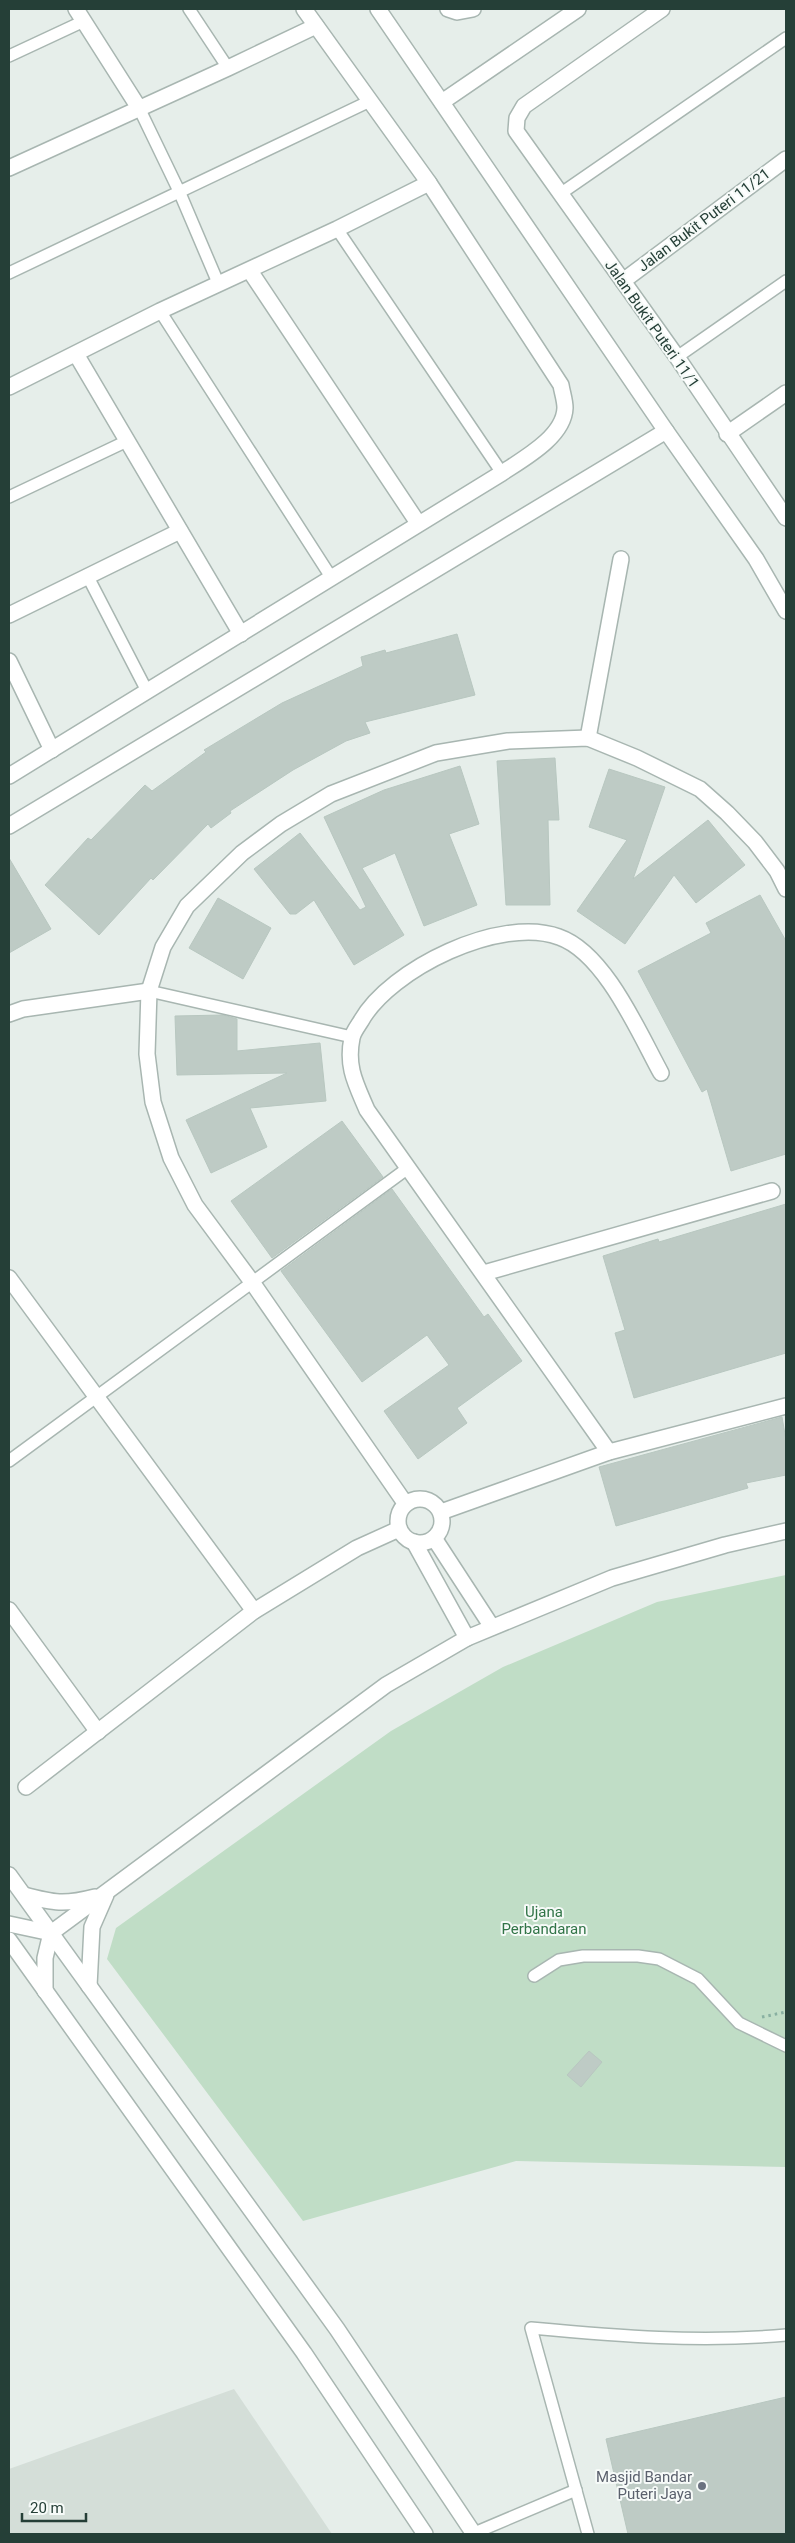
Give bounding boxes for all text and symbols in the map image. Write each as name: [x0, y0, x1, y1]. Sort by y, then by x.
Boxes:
street label: Jalan Bukit Puteri 11/21: [634, 164, 774, 276]
street label: Jalan Bukit Puteri 11/1: [601, 256, 703, 392]
park label: Ujana Perbandaran: [501, 1903, 587, 1938]
place label: Masjid Bandar Puteri Jaya: [596, 2468, 692, 2503]
marker: Masjid Bandar Puteri Jaya: [696, 2480, 708, 2492]
scale bar: [22, 2490, 86, 2522]
text: 20 m: [30, 2499, 64, 2517]

